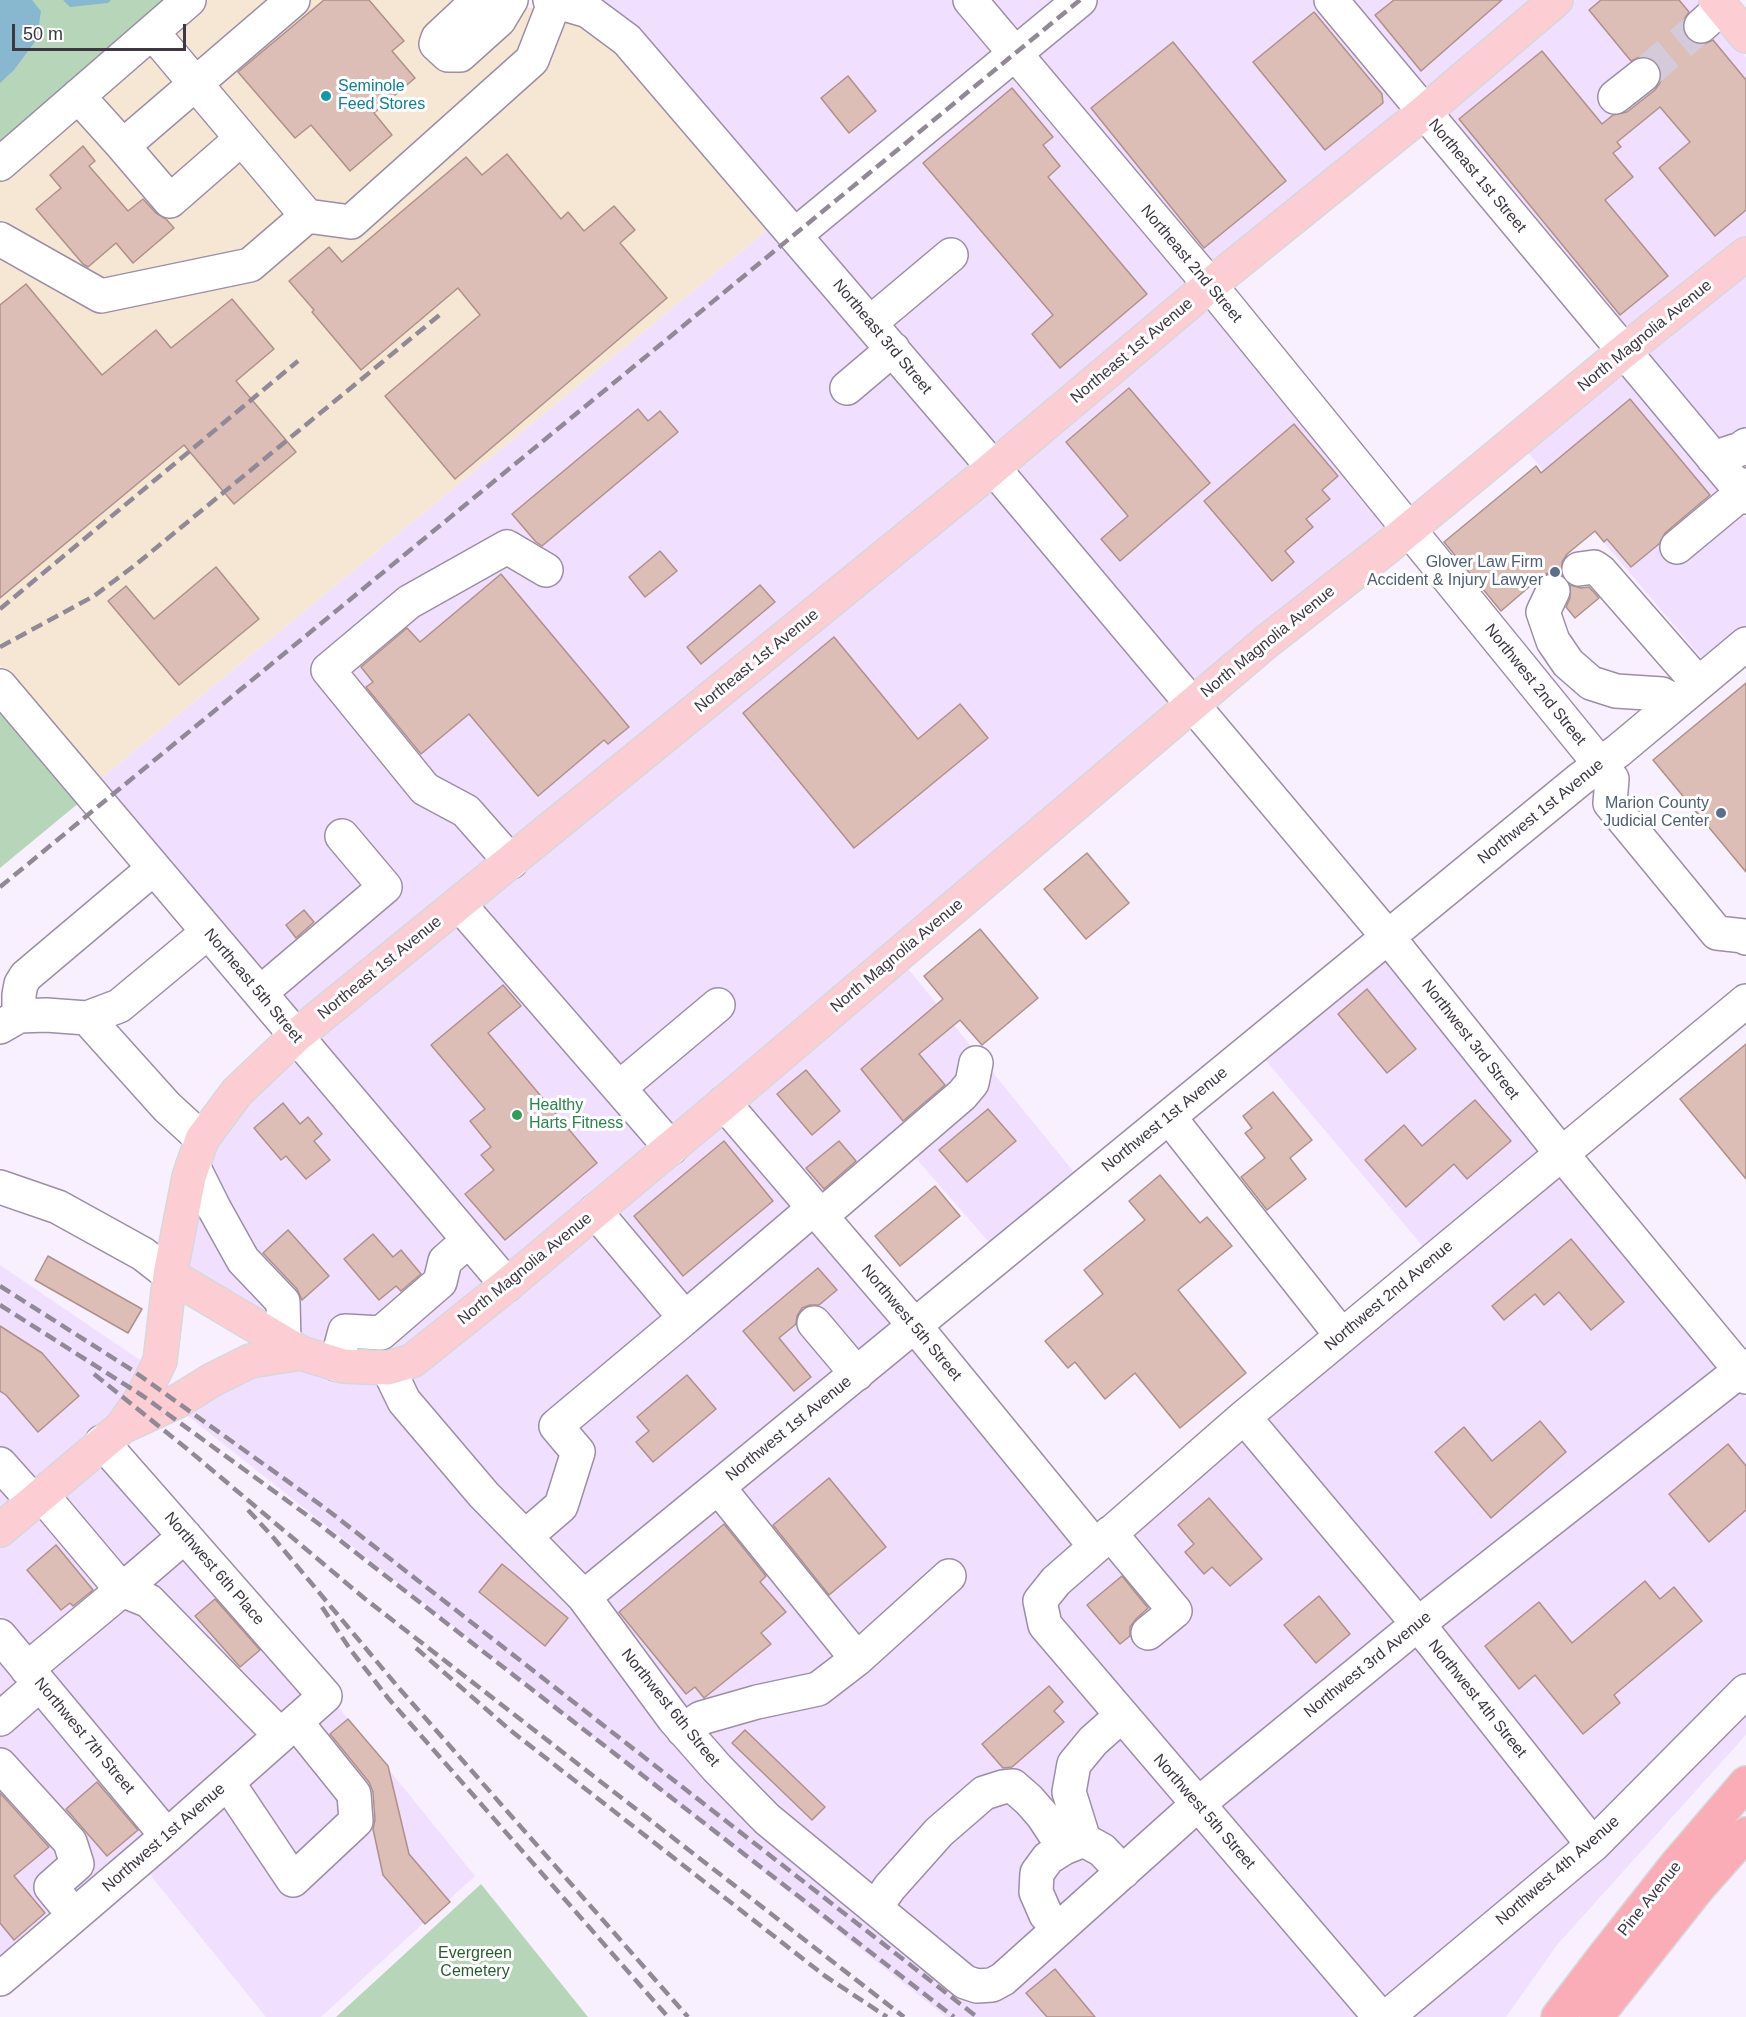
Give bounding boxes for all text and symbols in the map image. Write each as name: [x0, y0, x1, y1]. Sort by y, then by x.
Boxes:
scale bar: [15, 12, 189, 50]
text: 50 m: [23, 24, 63, 44]
place label: Seminole Feed Stores: [338, 77, 425, 115]
marker: Seminole Feed Stores: [319, 89, 333, 103]
street label: Northeast 1st Street: [1424, 115, 1530, 237]
street label: Northeast 2nd Street: [1136, 201, 1246, 327]
street label: Northeast 3rd Street: [828, 276, 936, 398]
street label: North Magnolia Avenue: [1574, 276, 1716, 396]
street label: Northeast 1st Avenue: [1067, 294, 1197, 408]
place label: Glover Law Firm Accident & Injury Lawyer: [1367, 553, 1543, 591]
marker: Glover Law Firm Accident & Injury Lawyer: [1548, 565, 1562, 579]
street label: North Magnolia Avenue: [1197, 582, 1339, 702]
street label: Northeast 1st Avenue: [691, 605, 823, 717]
street label: Northwest 2nd Street: [1480, 621, 1590, 749]
street label: Northwest 1st Avenue: [1474, 755, 1608, 869]
place label: Marion County Judicial Center: [1603, 794, 1709, 832]
marker: Marion County Judicial Center: [1714, 806, 1728, 820]
street label: North Magnolia Avenue: [827, 895, 967, 1017]
street label: Northeast 1st Avenue: [314, 912, 446, 1024]
street label: Northeast 5th Street: [200, 925, 306, 1047]
street label: Northwest 3rd Street: [1417, 976, 1523, 1104]
street label: Northwest 1st Avenue: [1098, 1063, 1232, 1177]
place label: Healthy Harts Fitness: [529, 1096, 623, 1134]
marker: Healthy Harts Fitness: [510, 1108, 524, 1122]
street label: North Magnolia Avenue: [454, 1209, 596, 1329]
street label: Northwest 2nd Avenue: [1321, 1237, 1457, 1355]
street label: Northwest 5th Street: [857, 1261, 965, 1385]
street label: Northwest 1st Avenue: [722, 1372, 856, 1486]
street label: Northwest 6th Place: [160, 1509, 268, 1629]
street label: Northwest 3rd Avenue: [1301, 1608, 1435, 1722]
street label: Northwest 4th Street: [1424, 1636, 1530, 1762]
street label: Northwest 6th Street: [617, 1645, 723, 1771]
street label: Northwest 7th Street: [30, 1674, 138, 1798]
street label: Northwest 5th Street: [1149, 1751, 1259, 1873]
street label: Northwest 1st Avenue: [99, 1780, 229, 1896]
street label: Northwest 4th Avenue: [1492, 1812, 1624, 1930]
street label: Pine Avenue: [1614, 1858, 1686, 1940]
park label: Evergreen Cemetery: [438, 1944, 512, 1982]

